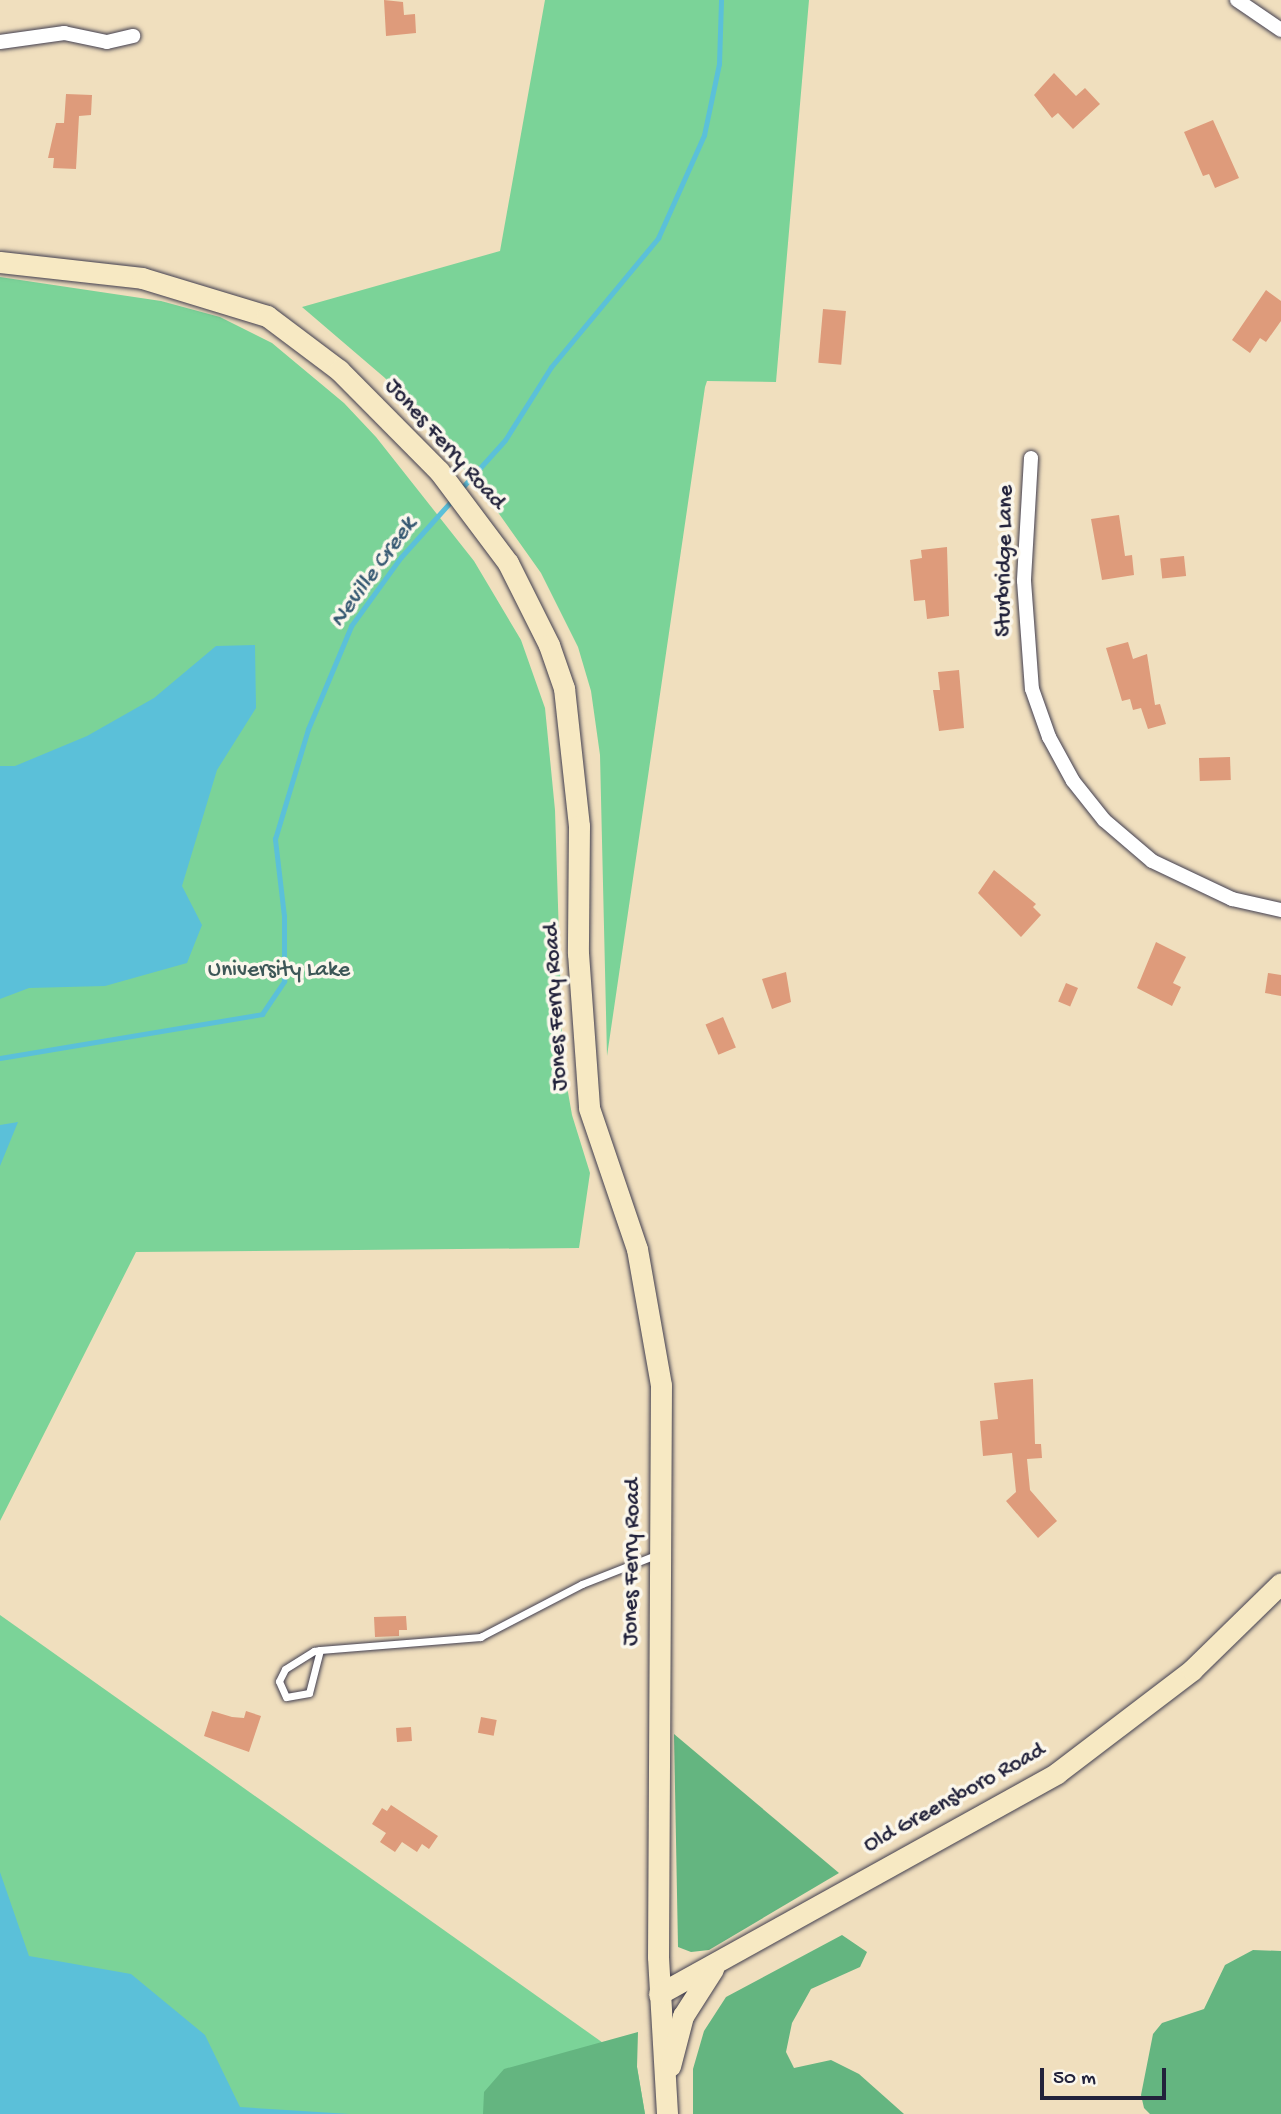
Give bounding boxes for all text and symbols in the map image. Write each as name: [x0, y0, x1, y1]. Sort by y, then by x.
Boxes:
street label: Jones Ferry Road: [378, 373, 510, 517]
street label: Sturbridge Lane: [991, 485, 1021, 637]
water label: Neville Creek: [324, 512, 424, 634]
street label: Jones Ferry Road: [539, 923, 575, 1091]
park label: University Lake: [208, 957, 350, 985]
street label: Jones Ferry Road: [618, 1478, 648, 1646]
street label: Old Greensboro Road: [859, 1738, 1051, 1860]
scale bar: [1043, 2054, 1169, 2098]
text: 50 m: [1053, 2067, 1096, 2092]

